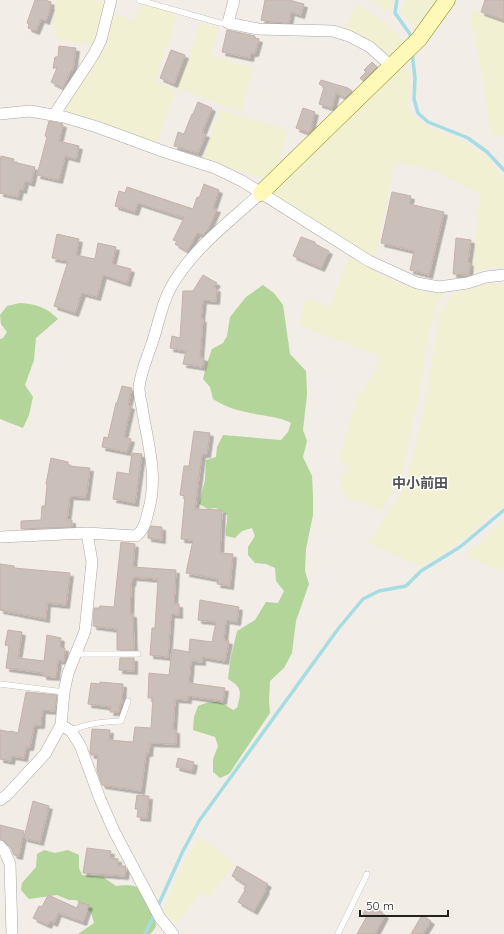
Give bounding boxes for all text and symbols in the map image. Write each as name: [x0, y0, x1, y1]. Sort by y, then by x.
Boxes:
district label: 中小前田: [392, 474, 448, 492]
scale bar: [360, 892, 448, 918]
text: 50 m: [366, 898, 394, 913]

